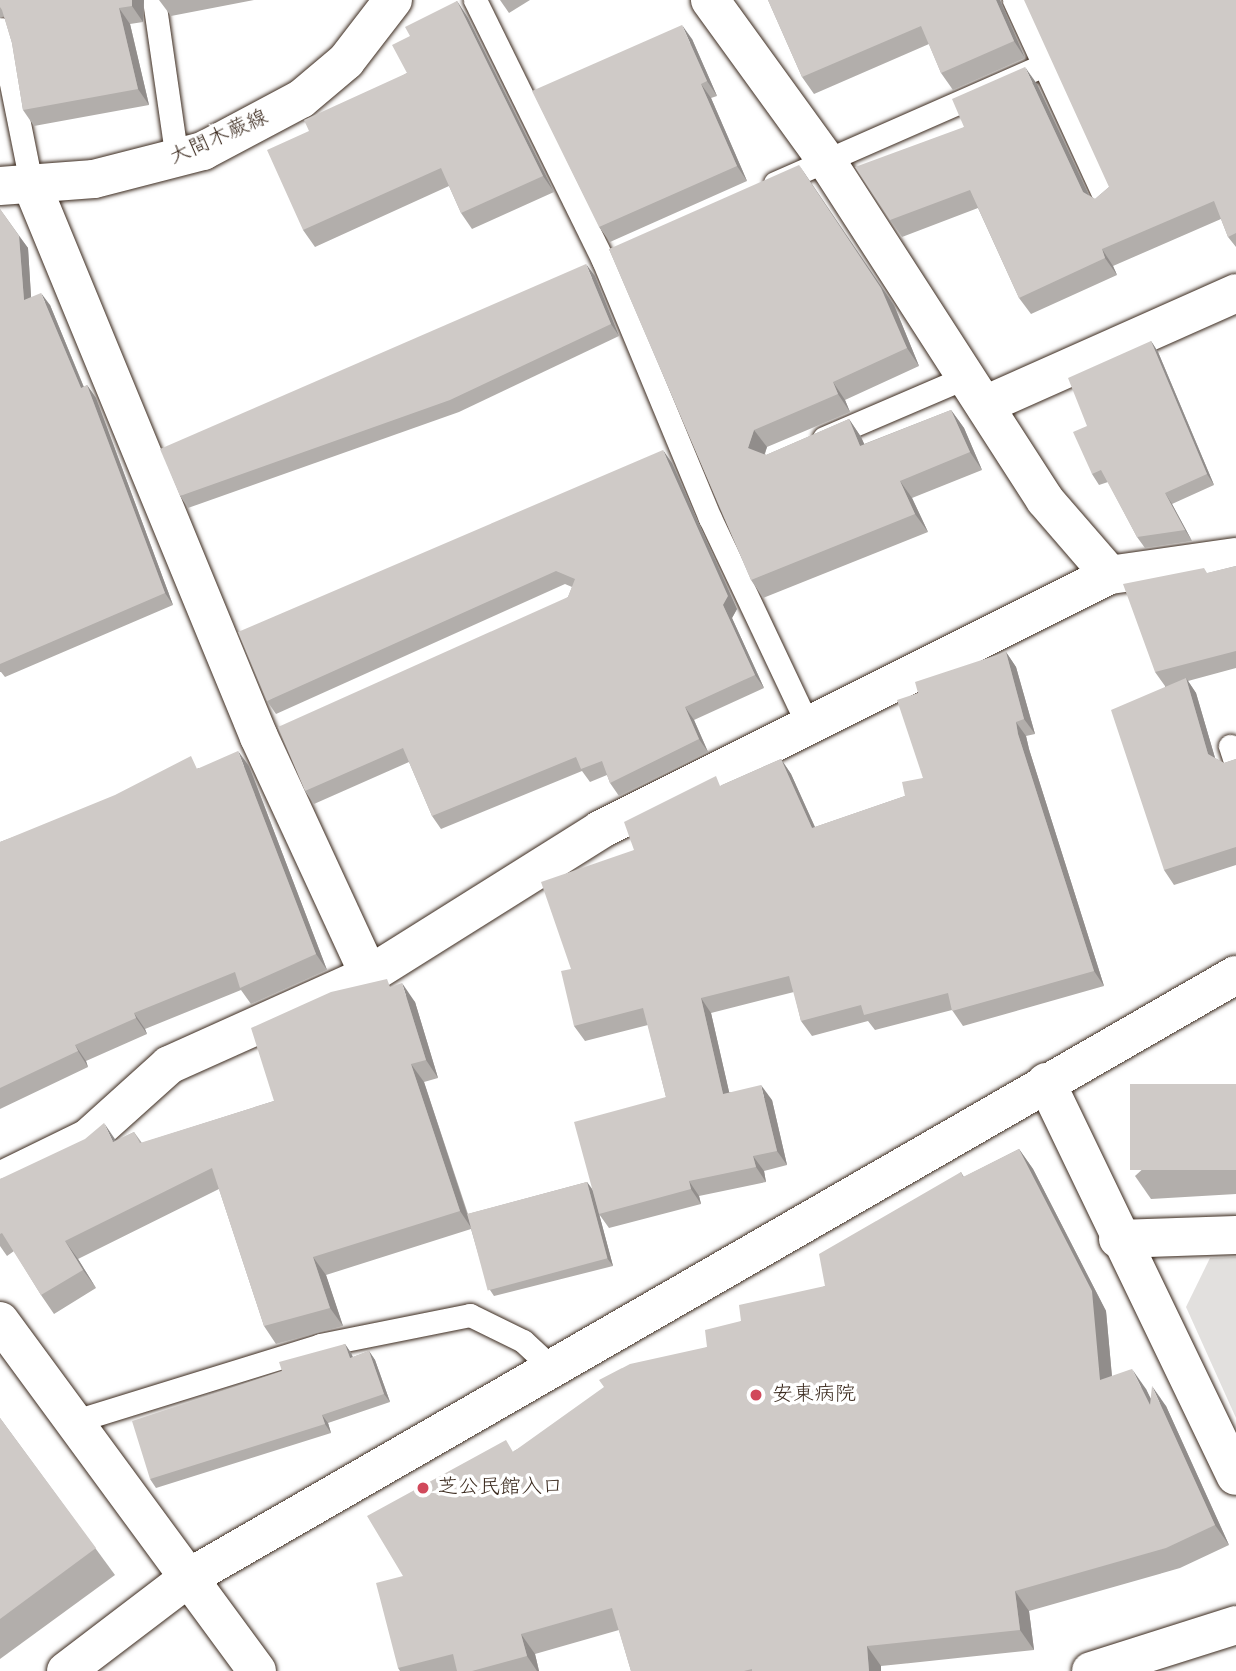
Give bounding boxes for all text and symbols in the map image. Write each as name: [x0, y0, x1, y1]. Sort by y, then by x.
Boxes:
street label: 大間木蕨線: [166, 105, 272, 171]
place label: 安東病院: [772, 1382, 856, 1408]
marker: 安東病院: [746, 1385, 766, 1405]
place label: 芝公民館入口: [437, 1475, 563, 1501]
marker: 芝公民館入口: [415, 1480, 431, 1496]

